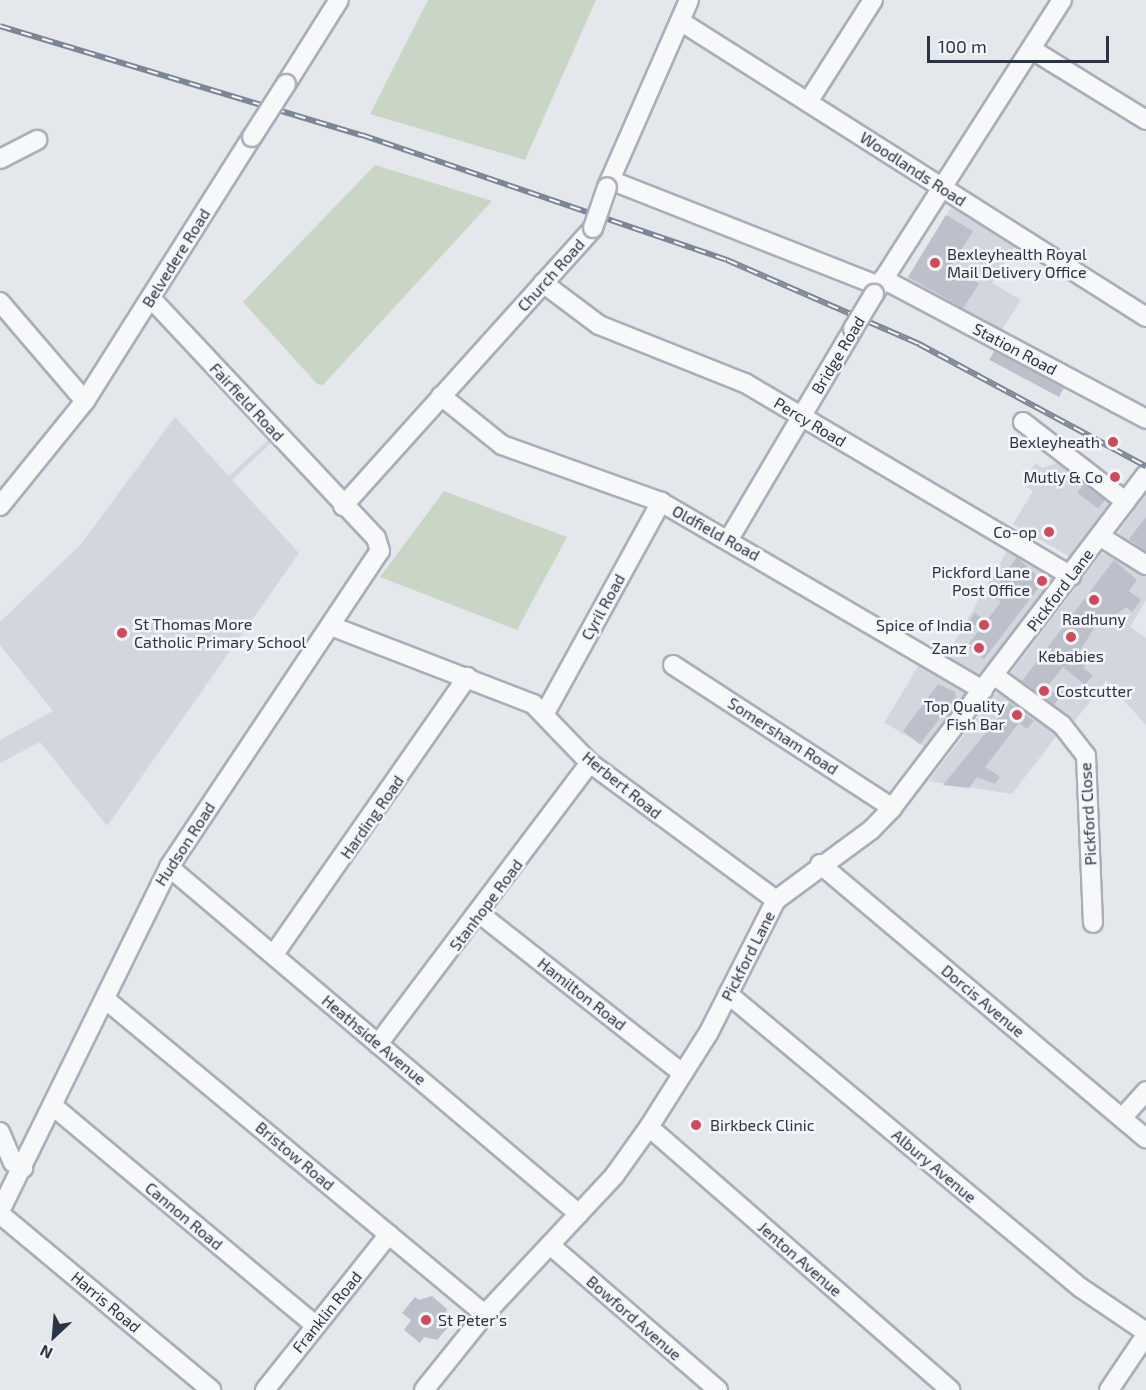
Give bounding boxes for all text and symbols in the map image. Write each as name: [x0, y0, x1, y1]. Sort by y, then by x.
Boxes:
scale bar: [930, 24, 1112, 62]
text: 100 m: [938, 35, 987, 57]
street label: Woodlands Road: [856, 128, 970, 210]
street label: Belvedere Road: [138, 205, 214, 311]
street label: Church Road: [513, 235, 589, 315]
place label: Bexleyhealth Royal Mail Delivery Office: [947, 244, 1087, 282]
marker: Bexleyhealth Royal Mail Delivery Office: [928, 256, 942, 270]
street label: Bridge Road: [807, 313, 869, 397]
street label: Station Road: [970, 319, 1060, 379]
street label: Fairfield Road: [206, 359, 288, 445]
street label: Percy Road: [770, 393, 850, 451]
place label: Bexleyheath: [1009, 432, 1100, 452]
marker: Bexleyheath: [1104, 433, 1122, 451]
place label: Mutly & Co: [1023, 467, 1103, 487]
marker: Mutly & Co: [1108, 470, 1122, 484]
street label: Oldfield Road: [669, 501, 763, 565]
place label: Co-op: [993, 522, 1037, 542]
marker: Co-op: [1042, 525, 1056, 539]
street label: Pickford Lane: [1023, 545, 1097, 635]
place label: Pickford Lane Post Office: [932, 562, 1030, 600]
street label: Cyril Road: [577, 570, 629, 644]
marker: Pickford Lane Post Office: [1035, 574, 1049, 588]
marker: Radhuny: [1087, 593, 1101, 607]
place label: Radhuny: [1062, 609, 1126, 629]
place label: St Thomas More Catholic Primary School: [134, 614, 307, 652]
place label: Spice of India: [876, 615, 972, 635]
marker: Spice of India: [977, 618, 991, 632]
marker: St Thomas More Catholic Primary School: [115, 626, 129, 640]
marker: Kebabies: [1064, 630, 1078, 644]
place label: Zanz: [932, 638, 967, 658]
marker: Zanz: [972, 641, 986, 655]
place label: Kebabies: [1038, 646, 1104, 666]
place label: Costcutter: [1056, 681, 1133, 701]
marker: Costcutter: [1037, 684, 1051, 698]
street label: Somersham Road: [724, 693, 842, 779]
place label: Top Quality Fish Bar: [924, 696, 1005, 734]
marker: Top Quality Fish Bar: [1010, 708, 1024, 722]
street label: Herbert Road: [579, 747, 665, 823]
street label: Pickford Close: [1076, 762, 1100, 866]
street label: Harding Road: [336, 772, 408, 862]
street label: Hudson Road: [151, 799, 219, 889]
street label: Stanhope Road: [445, 855, 527, 955]
street label: Pickford Lane: [717, 908, 779, 1004]
street label: Hamilton Road: [534, 953, 630, 1035]
street label: Dorcis Avenue: [937, 961, 1029, 1041]
street label: Heathside Avenue: [318, 991, 430, 1089]
place label: Birkbeck Clinic: [710, 1115, 815, 1135]
marker: Birkbeck Clinic: [687, 1116, 705, 1134]
street label: Bristow Road: [252, 1117, 338, 1195]
street label: Albury Avenue: [888, 1125, 980, 1207]
street label: Cannon Road: [141, 1178, 227, 1254]
street label: Jenton Avenue: [754, 1217, 846, 1301]
street label: Harris Road: [67, 1267, 145, 1337]
street label: Franklin Road: [288, 1267, 366, 1357]
street label: Bowford Avenue: [582, 1271, 686, 1365]
north arrow: [24, 1306, 84, 1366]
place label: St Peter's: [438, 1310, 507, 1330]
marker: St Peter's: [419, 1313, 433, 1327]
text: N: [37, 1342, 55, 1364]

